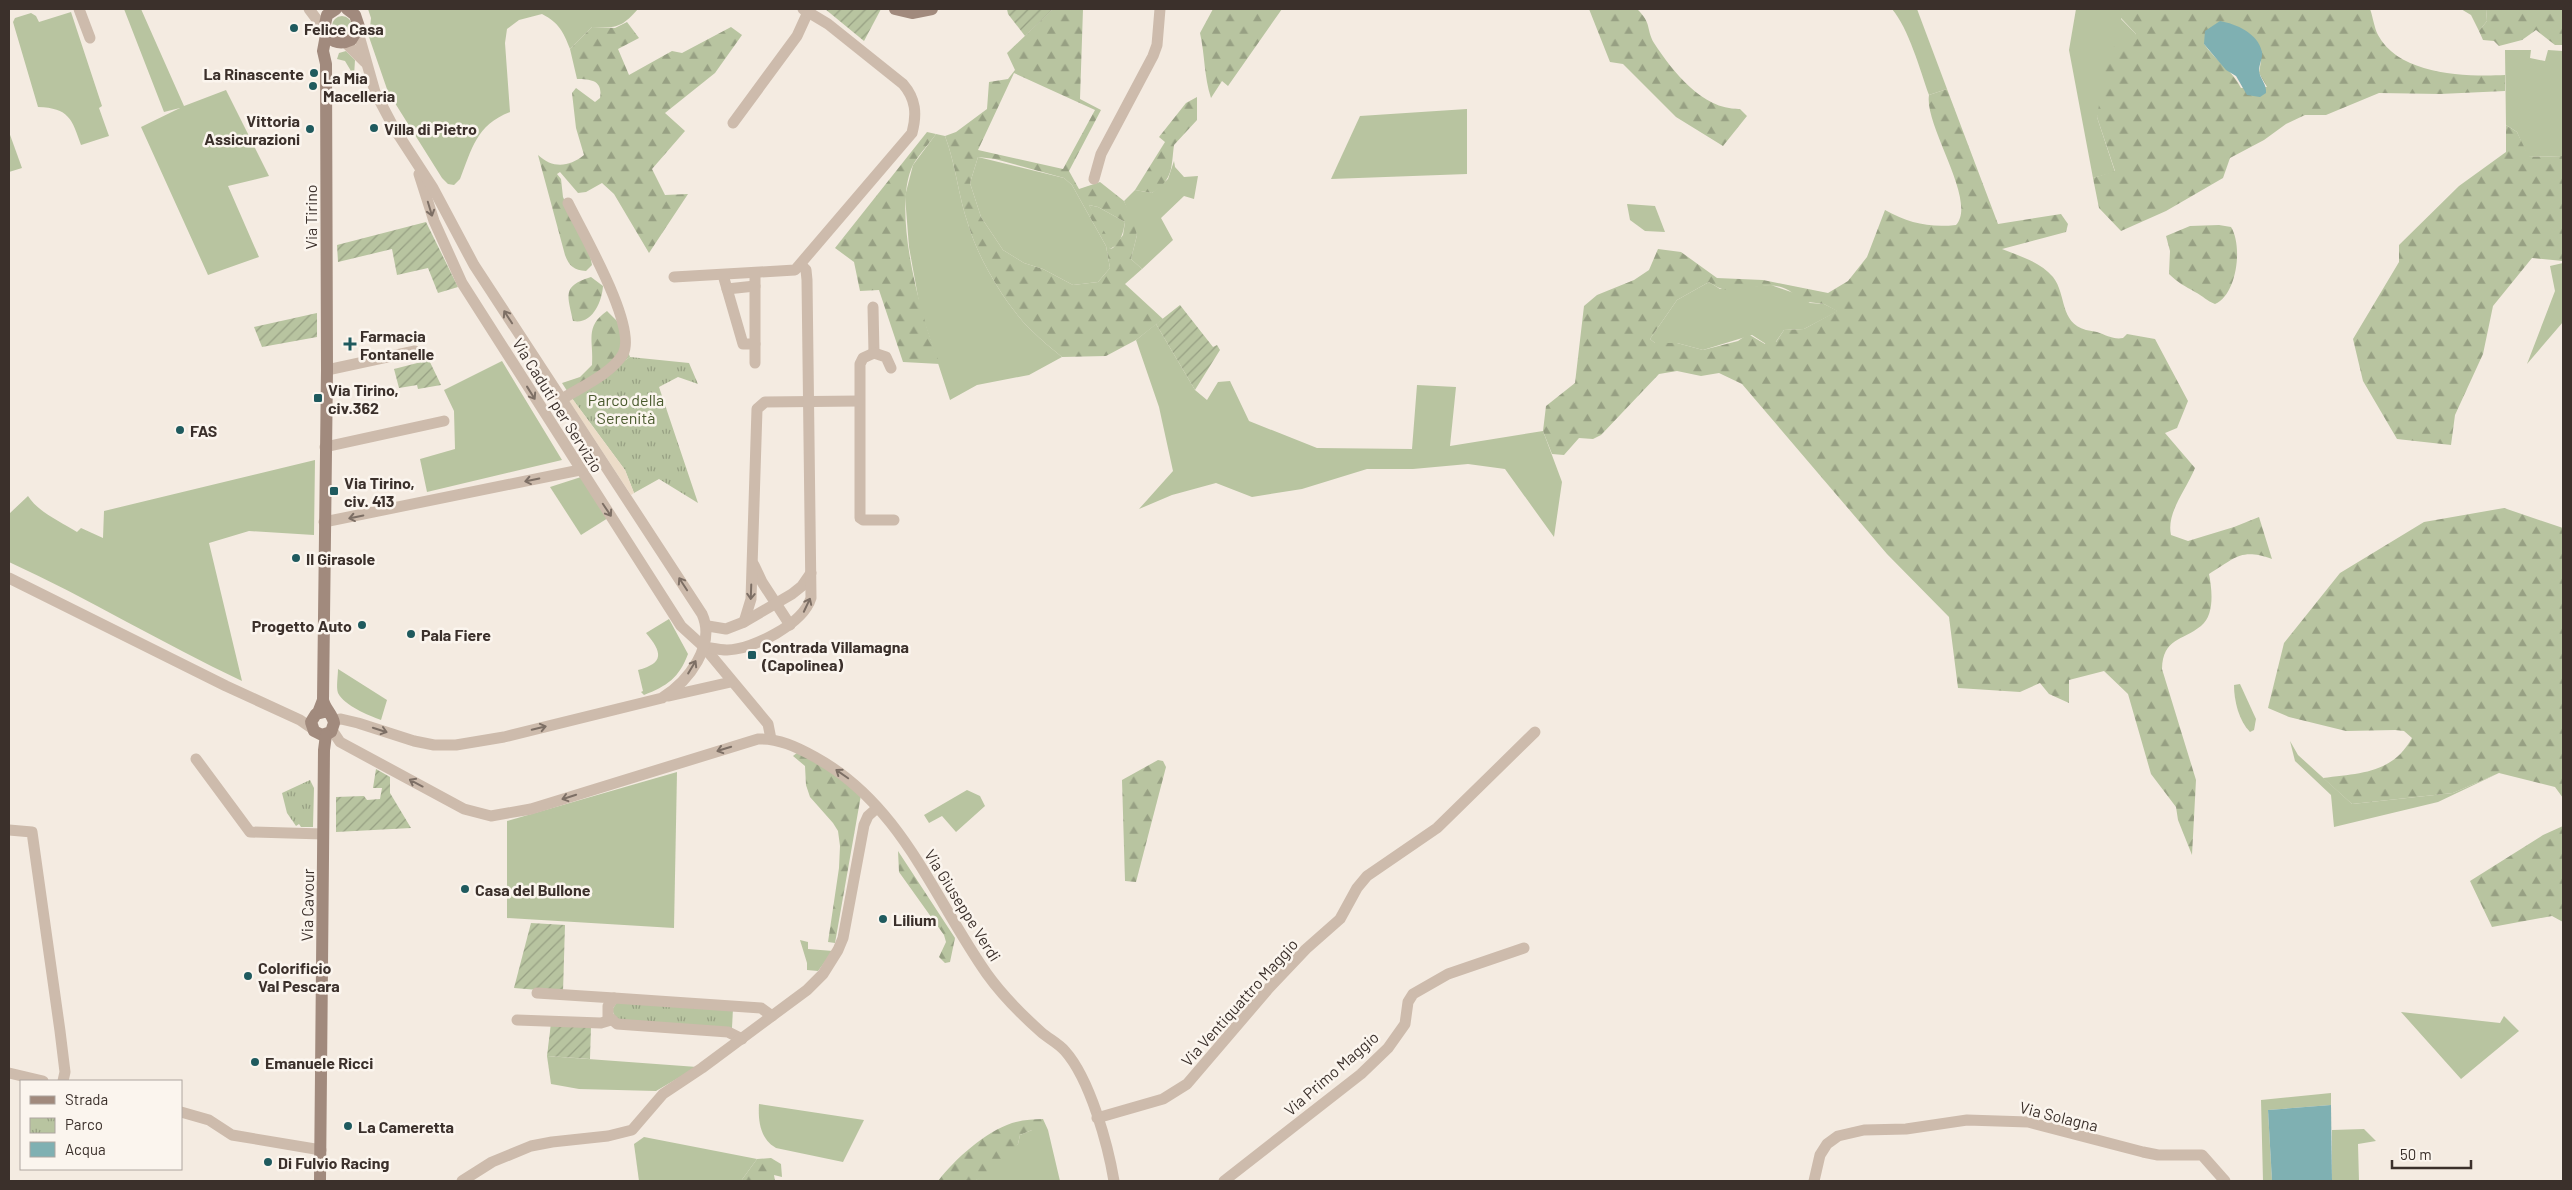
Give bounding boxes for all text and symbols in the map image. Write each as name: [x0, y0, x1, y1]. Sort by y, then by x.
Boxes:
place label: Felice Casa: [304, 19, 384, 38]
marker: Felice Casa: [288, 22, 300, 34]
place label: La Rinascente: [203, 64, 304, 83]
marker: La Rinascente: [308, 67, 320, 79]
place label: La Mia Macelleria: [323, 68, 395, 105]
marker: La Mia Macelleria: [307, 80, 319, 92]
place label: Vittoria Assicurazioni: [204, 111, 300, 148]
place label: Villa di Pietro: [384, 119, 477, 138]
marker: Villa di Pietro: [368, 122, 380, 134]
marker: Vittoria Assicurazioni: [304, 123, 316, 135]
street label: Via Tirino: [301, 185, 320, 249]
one-way arrow: [425, 201, 435, 217]
one-way arrow: [503, 310, 513, 324]
place label: Farmacia Fontanelle: [360, 326, 434, 363]
street label: Via Caduti per Servizio: [509, 334, 607, 476]
marker: Farmacia Fontanelle: [344, 338, 356, 350]
place label: Via Tirino, civ.362: [328, 380, 399, 417]
one-way arrow: [526, 385, 536, 399]
park label: Parco della Serenità: [588, 390, 664, 427]
marker: Via Tirino, civ.362: [312, 392, 324, 404]
place label: FAS: [190, 421, 217, 440]
marker: FAS: [174, 424, 186, 436]
place label: Via Tirino, civ. 413: [344, 473, 415, 510]
one-way arrow: [524, 476, 540, 485]
marker: Via Tirino, civ. 413: [328, 485, 340, 497]
one-way arrow: [602, 503, 612, 517]
one-way arrow: [348, 513, 364, 523]
place label: Il Girasole: [306, 549, 376, 568]
marker: Il Girasole: [290, 552, 302, 564]
one-way arrow: [678, 578, 688, 592]
one-way arrow: [747, 584, 756, 600]
one-way arrow: [803, 598, 812, 613]
place label: Progetto Auto: [252, 616, 352, 635]
marker: Progetto Auto: [356, 619, 368, 631]
place label: Pala Fiere: [421, 625, 491, 644]
marker: Pala Fiere: [405, 628, 417, 640]
place label: Contrada Villamagna (Capolinea): [761, 637, 909, 674]
marker: Contrada Villamagna (Capolinea): [746, 649, 758, 661]
one-way arrow: [688, 661, 698, 675]
one-way arrow: [531, 723, 547, 732]
one-way arrow: [372, 726, 388, 736]
one-way arrow: [716, 744, 732, 754]
one-way arrow: [835, 769, 849, 779]
one-way arrow: [409, 778, 424, 788]
one-way arrow: [561, 792, 577, 802]
street label: Via Giuseppe Verdi: [921, 845, 1005, 965]
street label: Via Cavour: [297, 868, 317, 942]
place label: Casa del Bullone: [475, 880, 591, 899]
marker: Casa del Bullone: [459, 883, 471, 895]
place label: Lilium: [893, 910, 936, 929]
marker: Lilium: [877, 913, 889, 925]
street label: Via Ventiquattro Maggio: [1177, 934, 1301, 1070]
place label: Colorificio Val Pescara: [258, 958, 340, 995]
marker: Colorificio Val Pescara: [242, 970, 254, 982]
street label: Via Primo Maggio: [1280, 1027, 1382, 1119]
place label: Emanuele Ricci: [265, 1053, 373, 1072]
marker: Emanuele Ricci: [249, 1056, 261, 1068]
legend: [20, 1080, 182, 1170]
text: Strada: [65, 1090, 108, 1108]
street label: Via Solagna: [2018, 1097, 2100, 1135]
text: Parco: [65, 1115, 103, 1133]
place label: La Cameretta: [358, 1117, 454, 1136]
marker: La Cameretta: [342, 1120, 354, 1132]
scale bar: [2392, 1138, 2471, 1170]
text: Acqua: [65, 1140, 106, 1158]
text: 50 m: [2400, 1145, 2432, 1163]
place label: Di Fulvio Racing: [278, 1153, 389, 1172]
marker: Di Fulvio Racing: [262, 1156, 274, 1168]

